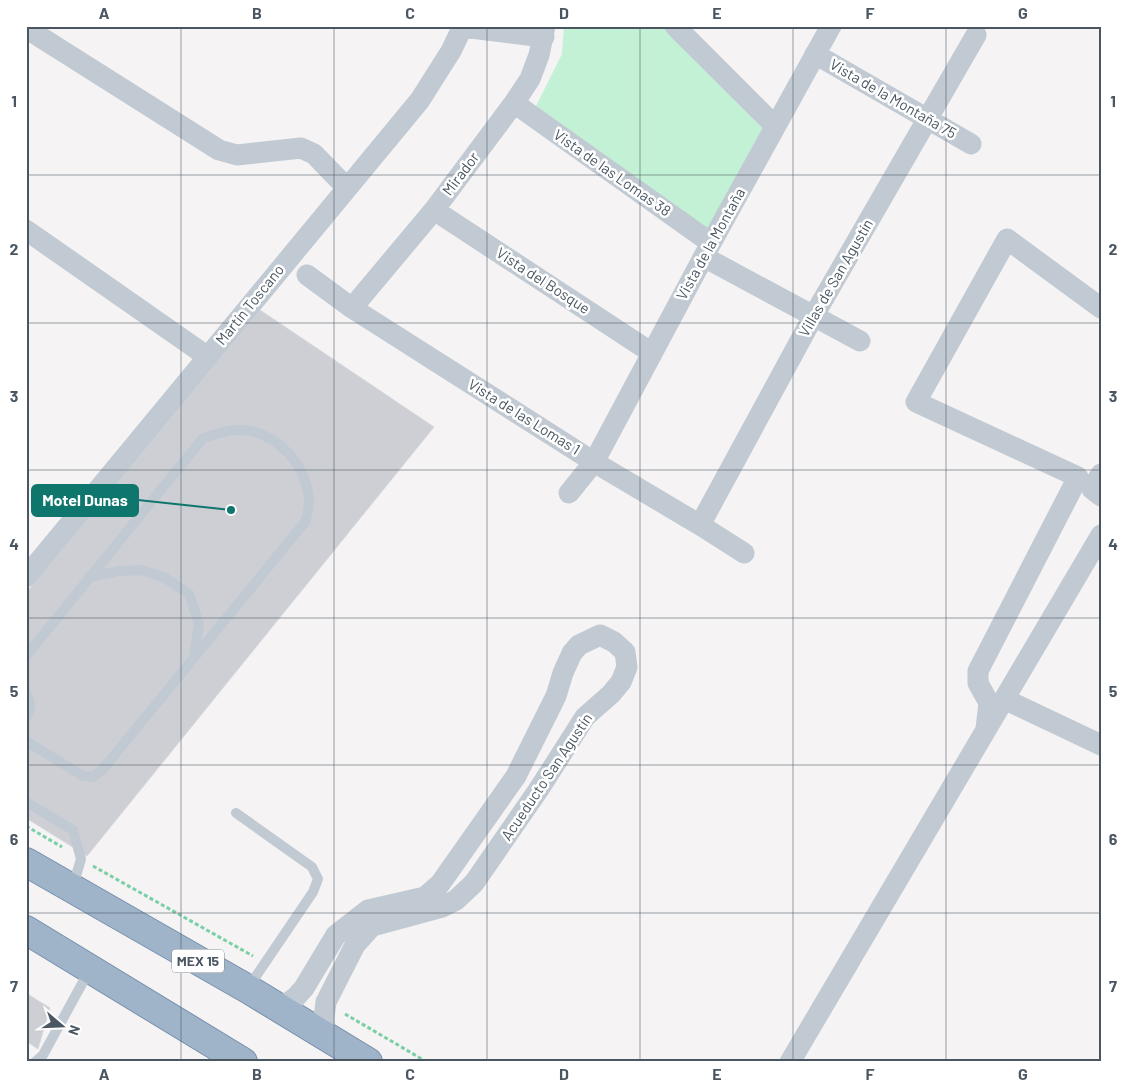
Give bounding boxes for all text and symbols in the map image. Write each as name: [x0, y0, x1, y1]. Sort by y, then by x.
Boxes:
text: A: [99, 3, 110, 22]
text: B: [252, 3, 262, 22]
text: C: [405, 3, 415, 22]
text: D: [559, 3, 569, 22]
text: E: [712, 3, 722, 22]
text: F: [866, 3, 875, 22]
text: G: [1018, 3, 1028, 22]
street label: Vista de la Montaña 75: [827, 55, 960, 142]
text: 1: [11, 91, 17, 110]
text: 1: [1110, 91, 1116, 110]
street label: Vista de las Lomas 38: [550, 125, 675, 219]
street label: Mirador: [438, 148, 483, 199]
street label: Vista de la Montaña: [672, 184, 748, 303]
street label: Villas de San Agustín: [794, 215, 876, 340]
text: 2: [10, 239, 19, 258]
text: 2: [1109, 239, 1118, 258]
street label: Vista del Bosque: [493, 243, 594, 317]
street label: Martín Toscano: [211, 261, 287, 348]
street label: Vista de las Lomas 1: [465, 374, 584, 458]
text: 3: [10, 386, 18, 405]
text: 3: [1109, 386, 1117, 405]
callout: Motel Dunas: [32, 485, 138, 516]
text: Motel Dunas: [42, 490, 128, 509]
text: 4: [9, 534, 19, 553]
text: 4: [1108, 534, 1118, 553]
text: 5: [10, 681, 19, 700]
text: 5: [1109, 681, 1118, 700]
street label: Acueducto San Agustín: [497, 709, 595, 843]
text: 6: [10, 829, 19, 848]
text: 6: [1109, 829, 1118, 848]
road number: MEX 15: [172, 949, 224, 972]
text: 7: [10, 976, 18, 995]
text: 7: [1109, 976, 1117, 995]
north arrow: [38, 1000, 88, 1050]
text: N: [65, 1023, 84, 1038]
text: A: [99, 1064, 110, 1083]
text: B: [252, 1064, 262, 1083]
text: C: [405, 1064, 415, 1083]
text: D: [559, 1064, 569, 1083]
text: E: [712, 1064, 722, 1083]
text: F: [866, 1064, 875, 1083]
text: G: [1018, 1064, 1028, 1083]

